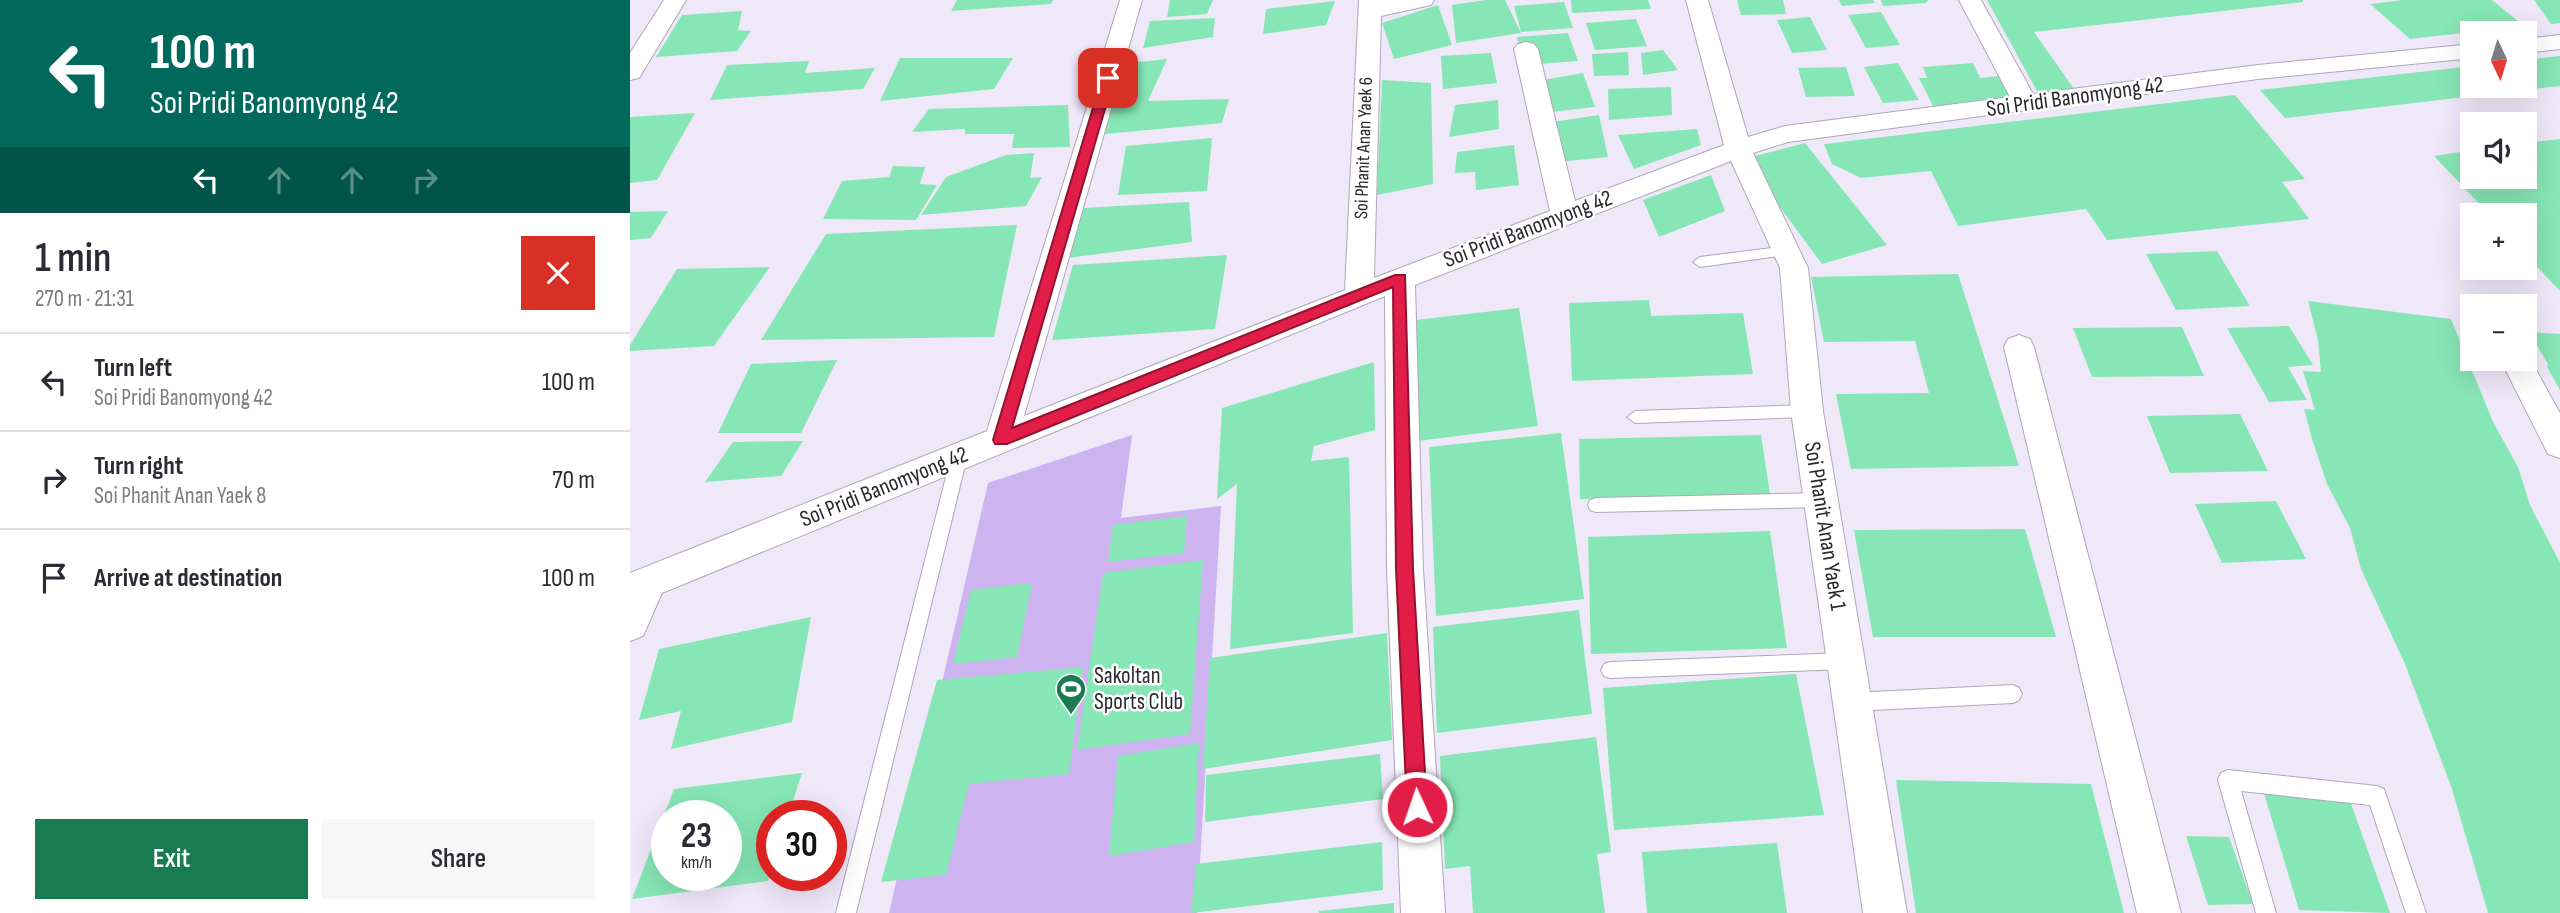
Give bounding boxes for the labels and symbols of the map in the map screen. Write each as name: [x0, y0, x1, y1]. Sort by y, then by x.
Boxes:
north arrow: [2460, 21, 2538, 98]
pin: [1078, 48, 1138, 108]
street label: Soi Pridi Banomyong 42: [1985, 71, 2165, 123]
street label: Soi Phanit Anan Yaek 6: [1350, 77, 1378, 219]
street label: Soi Pridi Banomyong 42: [1440, 184, 1616, 274]
street label: Soi Phanit Anan Yaek 1: [1798, 440, 1852, 612]
street label: Soi Pridi Banomyong 42: [796, 441, 972, 533]
place label: Sakoltan Sports Club: [1094, 662, 1183, 716]
sports icon: Sakoltan Sports Club: [1054, 672, 1088, 716]
position arrow: [1380, 770, 1454, 844]
speed limit sign: 30: [756, 800, 847, 891]

